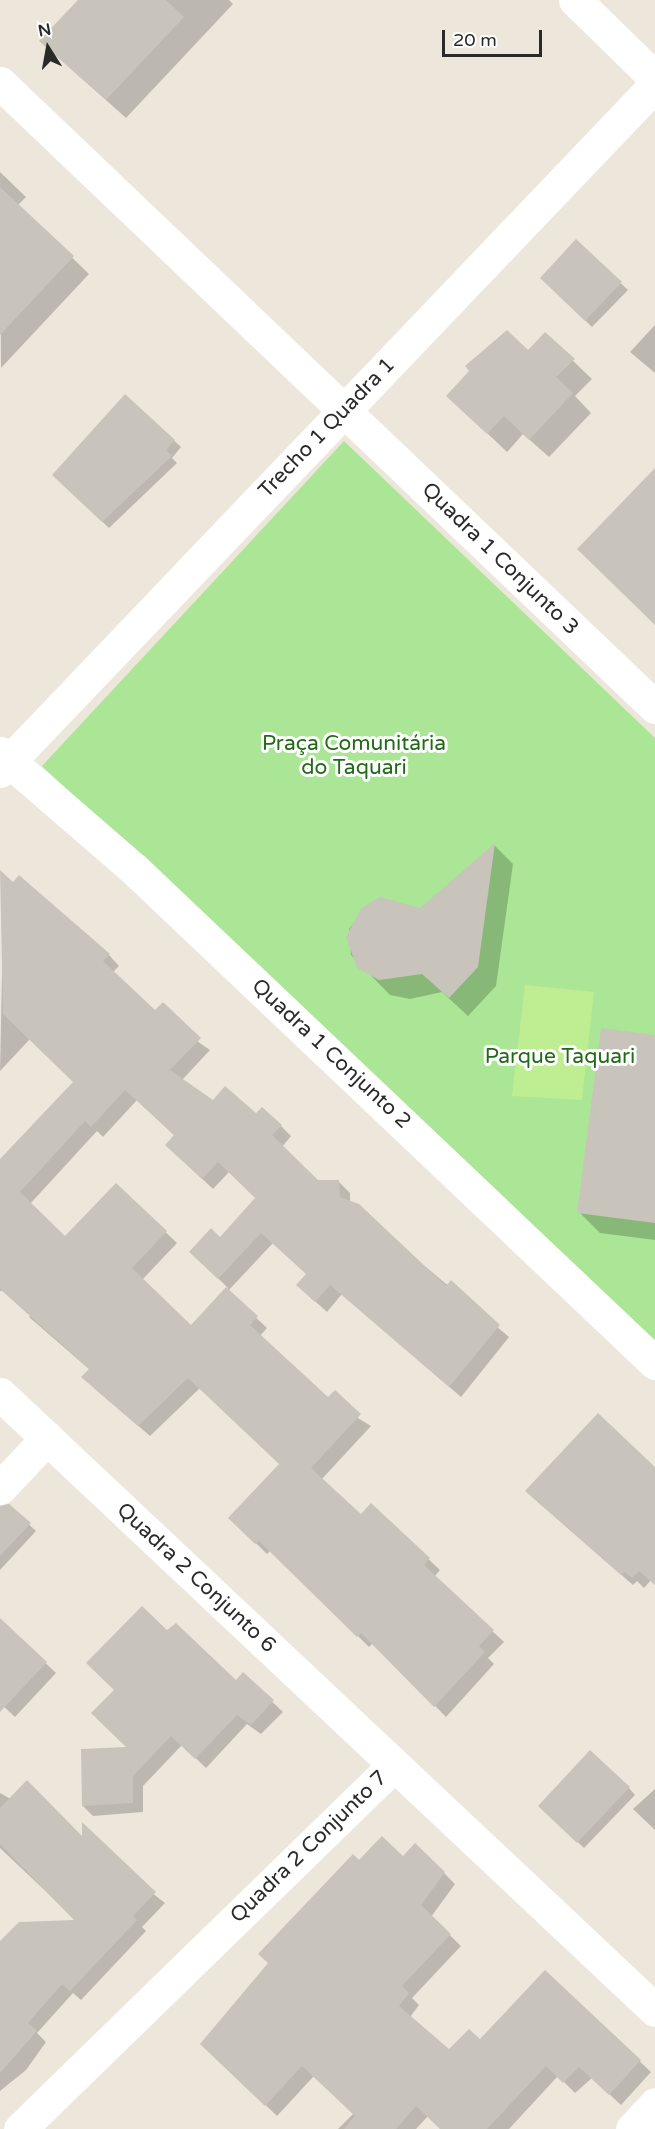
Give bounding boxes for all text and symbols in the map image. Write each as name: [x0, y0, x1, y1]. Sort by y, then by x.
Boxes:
north arrow: [18, 18, 78, 78]
scale bar: [445, 18, 546, 56]
text: N: [36, 19, 53, 41]
text: 20 m: [453, 29, 497, 51]
street label: Trecho 1 Quadra 1: [254, 353, 400, 503]
street label: Quadra 1 Conjunto 3: [416, 478, 584, 640]
park label: Praça Comunitária do Taquari: [262, 731, 446, 781]
street label: Quadra 1 Conjunto 2: [246, 974, 416, 1134]
park label: Parque Taquari: [485, 1044, 635, 1070]
street label: Quadra 2 Conjunto 6: [111, 1498, 281, 1658]
street label: Quadra 2 Conjunto 7: [225, 1766, 393, 1928]

